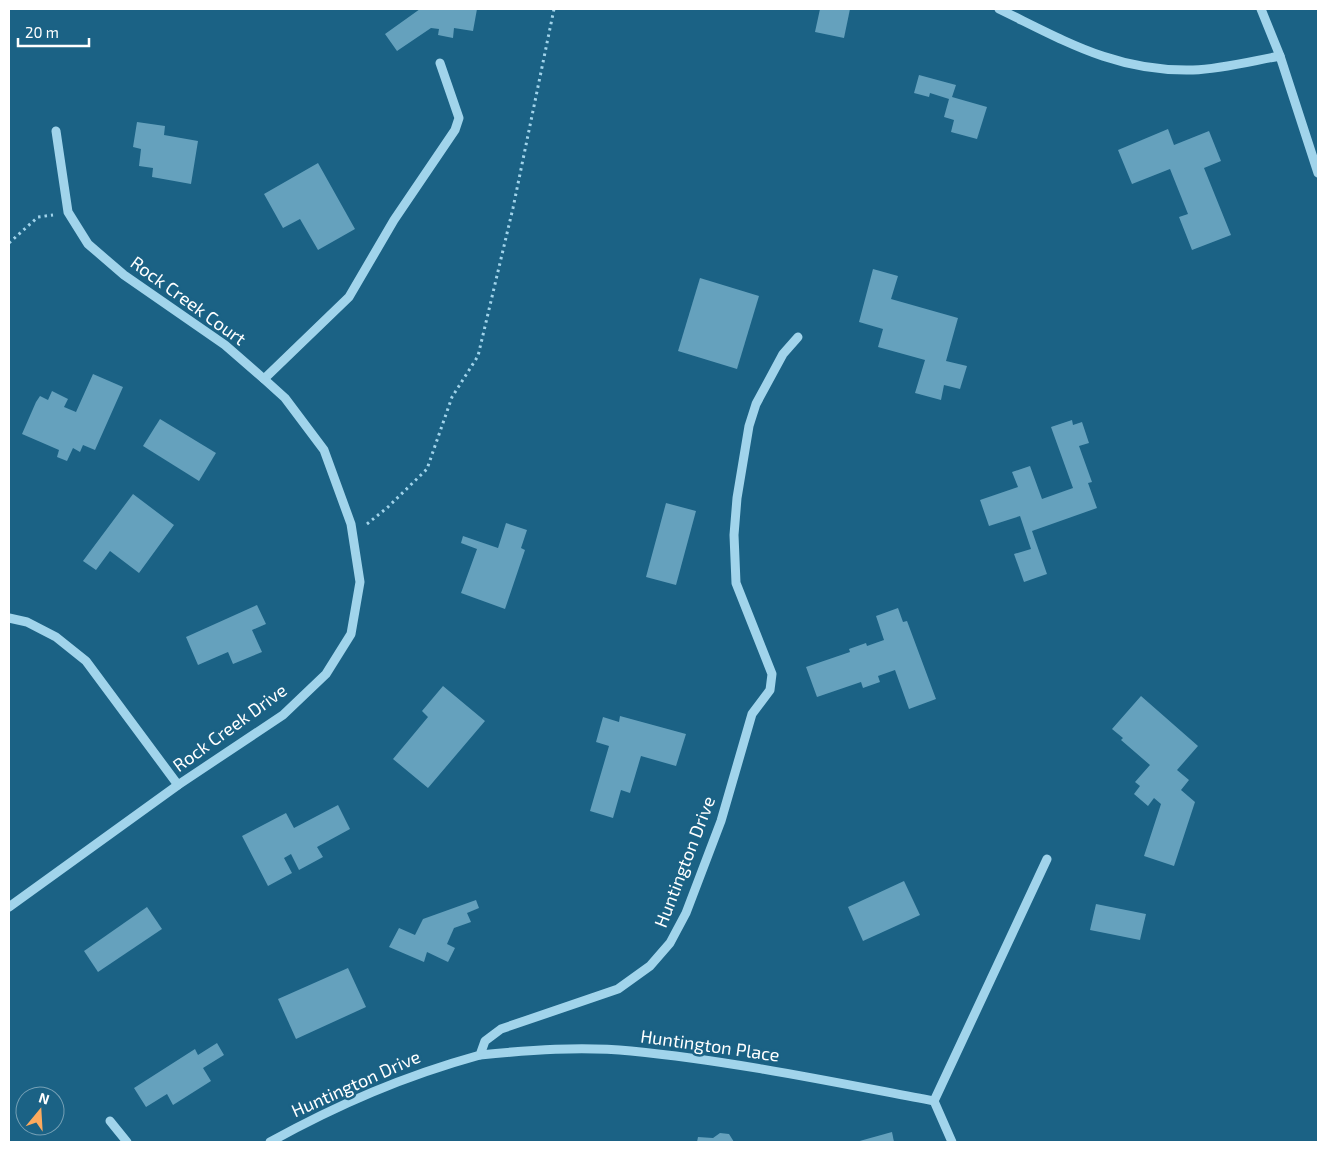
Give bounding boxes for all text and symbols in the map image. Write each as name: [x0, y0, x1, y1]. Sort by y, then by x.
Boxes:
scale bar: [18, 15, 89, 47]
text: 20 m: [25, 23, 59, 41]
street label: Rock Creek Court: [127, 251, 251, 350]
street label: Rock Creek Drive: [168, 679, 291, 776]
street label: Huntington Drive: [649, 793, 719, 930]
street label: Huntington Place: [639, 1024, 781, 1066]
street label: Huntington Drive: [288, 1045, 423, 1121]
north arrow: [15, 1086, 65, 1136]
text: N: [37, 1089, 52, 1108]

